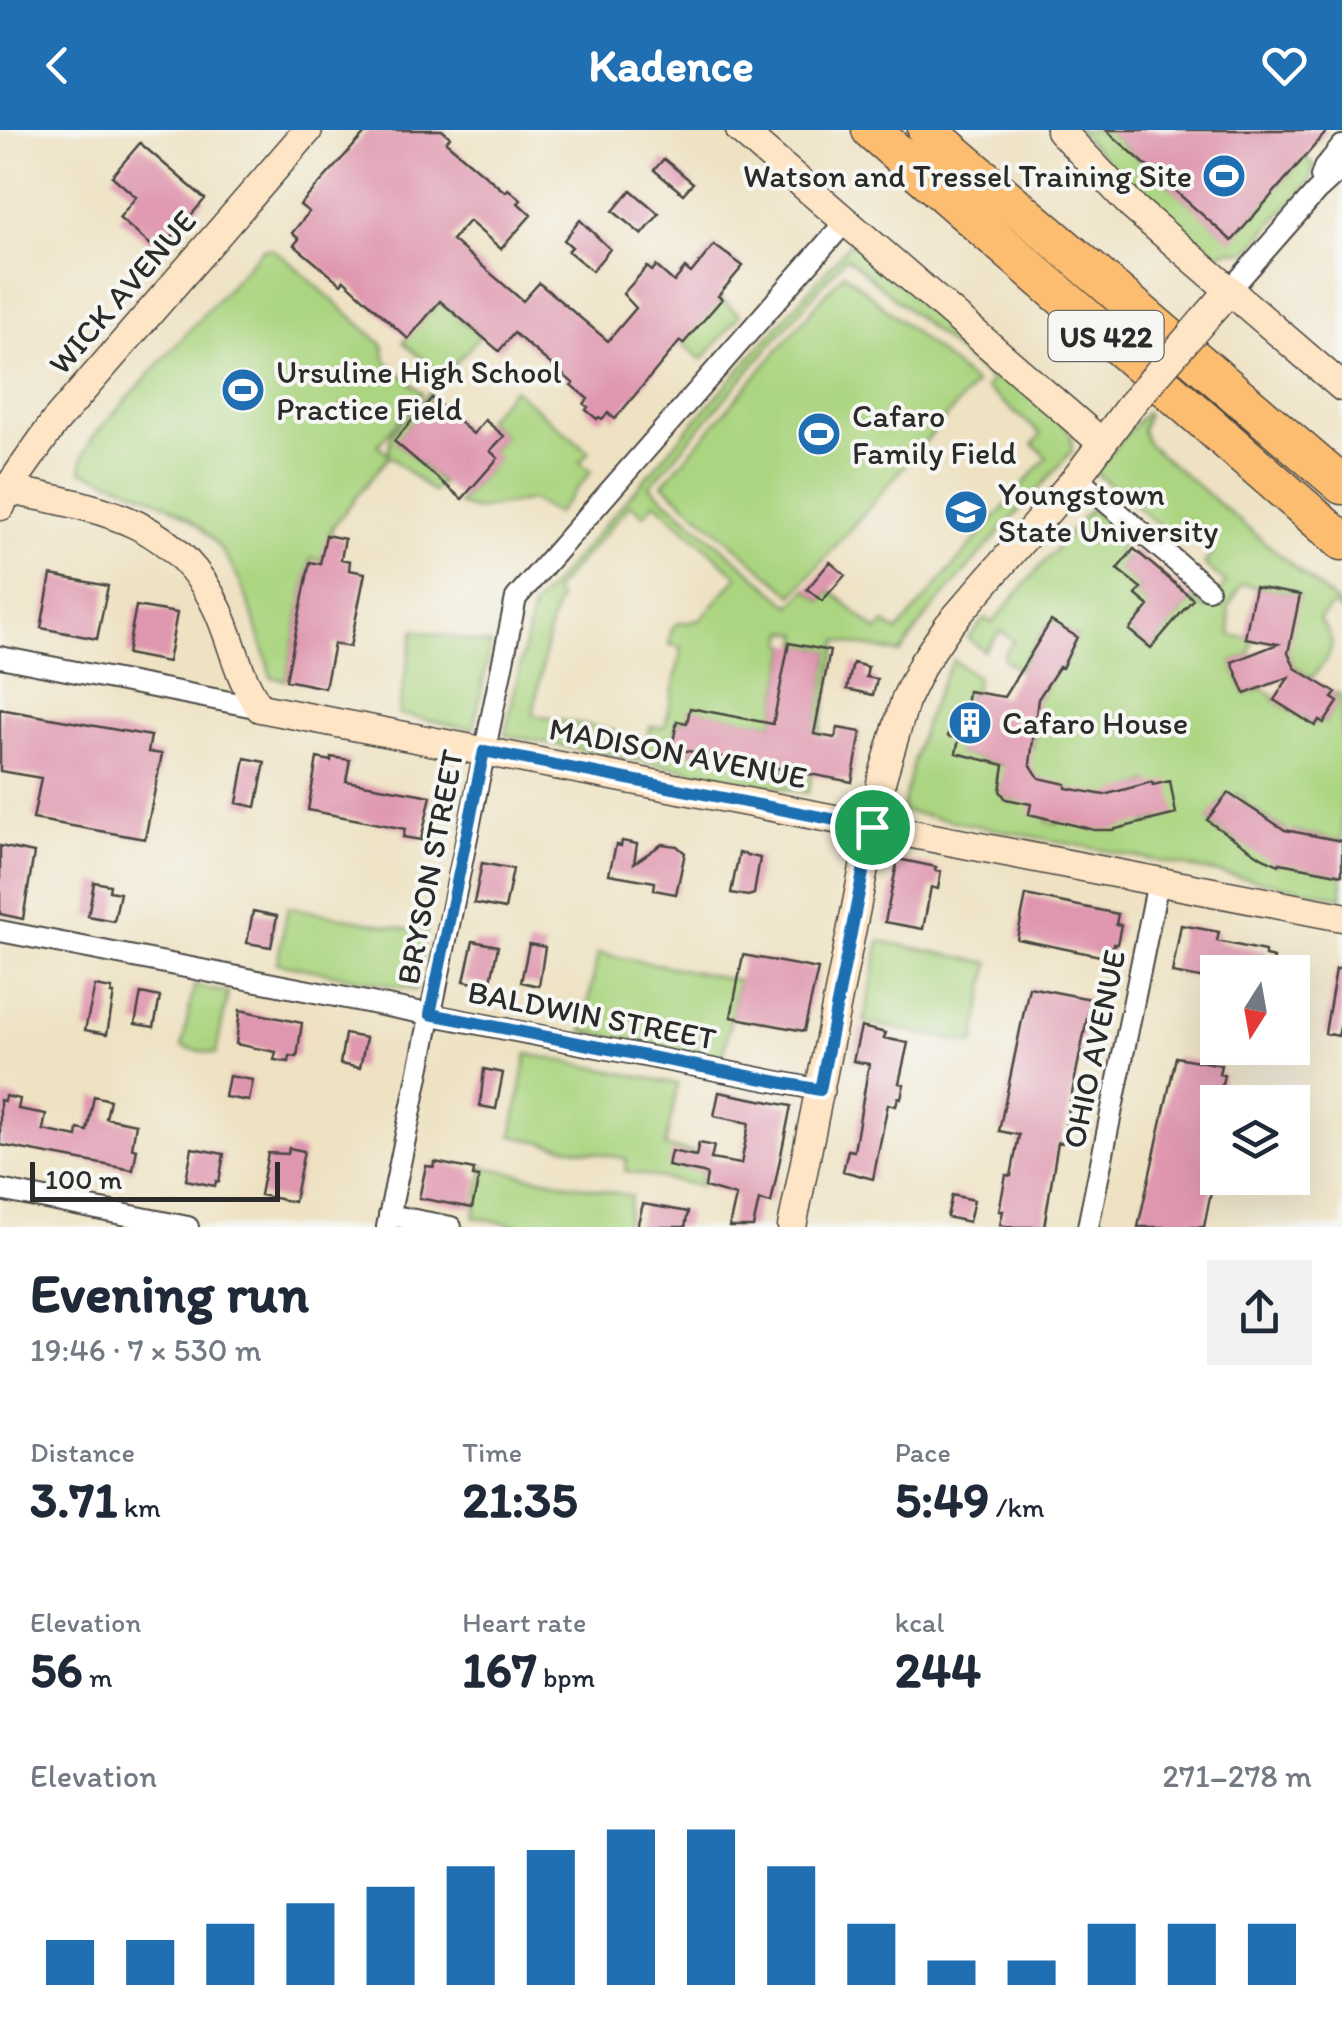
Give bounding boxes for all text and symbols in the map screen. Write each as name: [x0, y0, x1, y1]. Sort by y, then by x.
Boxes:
icon: back: [30, 38, 85, 93]
text: Kadence: [588, 38, 754, 92]
icon: heart: [1257, 38, 1312, 93]
sports icon: Watson and Tressel Training Site: [1201, 153, 1247, 199]
place label: Watson and Tressel Training Site: [743, 157, 1192, 195]
street label: WICK AVENUE: [40, 202, 204, 382]
road number: US 422: [1048, 311, 1164, 361]
place label: Ursuline High School Practice Field: [276, 353, 562, 428]
sports icon: Ursuline High School Practice Field: [220, 367, 266, 413]
place label: Cafaro Family Field: [852, 397, 1016, 472]
sports icon: Cafaro Family Field: [796, 411, 842, 457]
place label: Youngstown State University: [998, 475, 1218, 550]
school or university icon: Youngstown State University: [943, 489, 989, 535]
building icon: Cafaro House: [947, 700, 993, 746]
place label: Cafaro House: [1002, 704, 1188, 742]
street label: MADISON AVENUE: [546, 709, 810, 797]
street label: BRYSON STREET: [389, 746, 471, 987]
pin: [830, 785, 915, 870]
icon: arrive: [845, 800, 900, 855]
street label: OHIO AVENUE: [1054, 946, 1134, 1152]
north arrow: [1200, 955, 1310, 1065]
map controls: [1200, 955, 1310, 1195]
street label: BALDWIN STREET: [465, 972, 719, 1058]
button: layers: [1200, 1085, 1310, 1195]
scale bar: [30, 1157, 280, 1202]
text: 100 m: [45, 1162, 122, 1196]
text: Evening run: [30, 1260, 309, 1326]
button: share: [1207, 1260, 1312, 1365]
text: 19:46 · 7 × 530 m: [30, 1331, 262, 1369]
text: Distance: [30, 1435, 135, 1469]
text: Time: [462, 1435, 522, 1469]
text: Pace: [895, 1435, 951, 1469]
text: 3.71: [30, 1469, 118, 1530]
text: 21:35: [462, 1469, 578, 1530]
text: 5:49: [895, 1469, 989, 1530]
text: km: [118, 1490, 161, 1524]
text: /km: [989, 1490, 1044, 1524]
text: Elevation: [30, 1605, 141, 1639]
text: Heart rate: [462, 1605, 586, 1639]
text: kcal: [895, 1605, 944, 1639]
text: 56: [30, 1639, 83, 1700]
text: 167: [462, 1639, 537, 1700]
text: 244: [895, 1639, 981, 1700]
text: m: [83, 1660, 113, 1694]
text: bpm: [537, 1660, 595, 1694]
text: Elevation: [30, 1757, 157, 1795]
text: 271–278 m: [1162, 1757, 1312, 1795]

